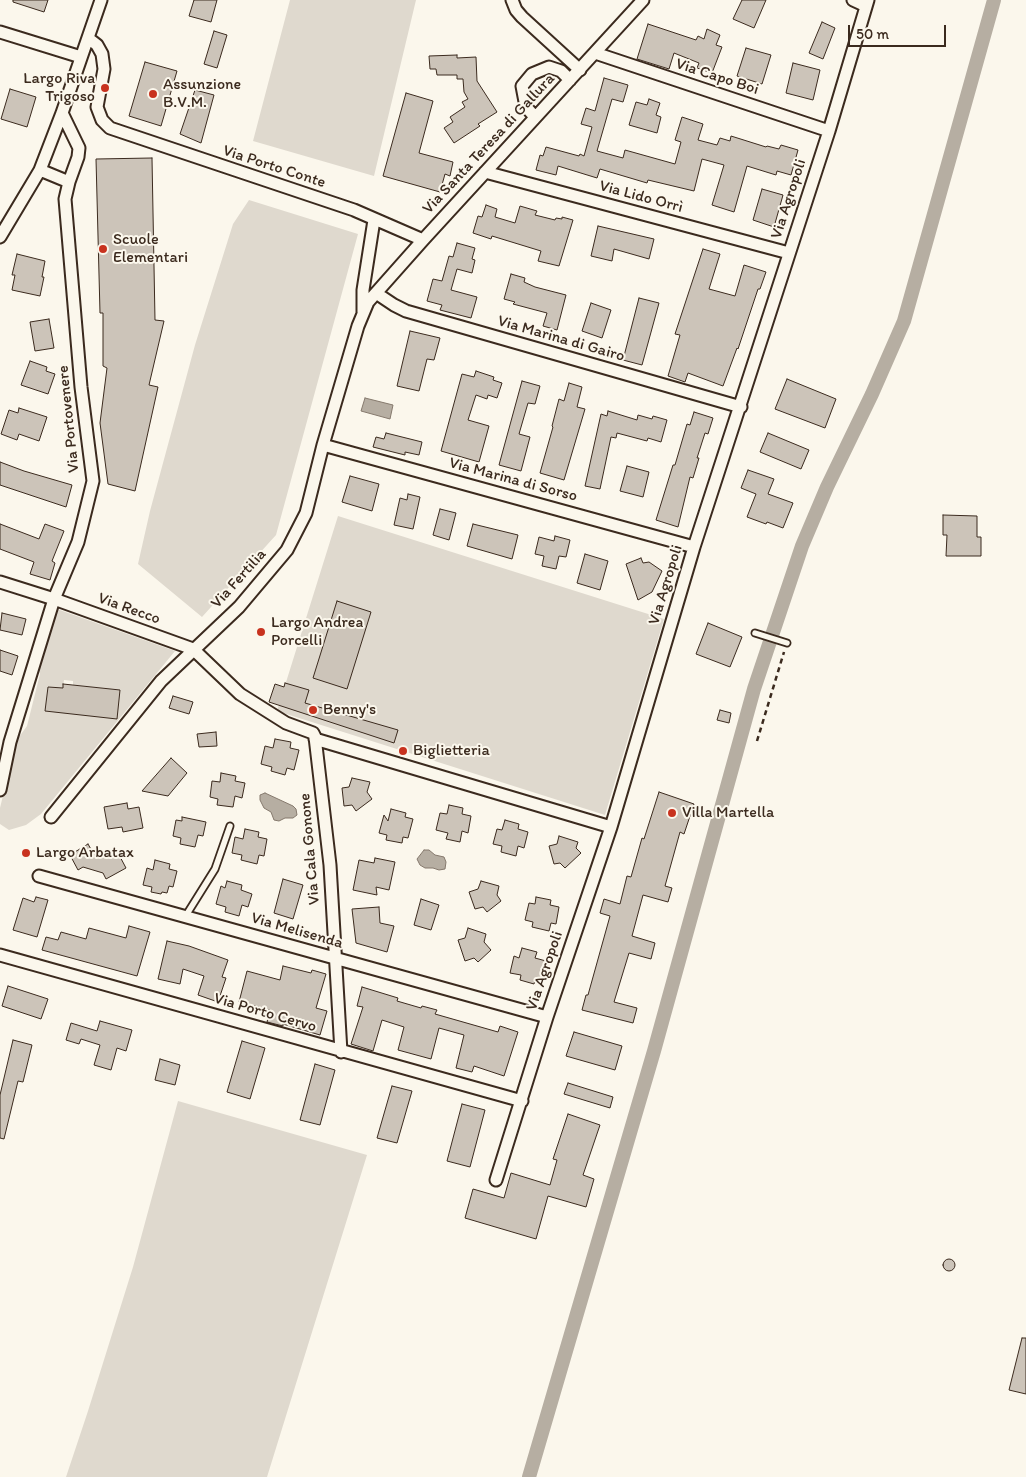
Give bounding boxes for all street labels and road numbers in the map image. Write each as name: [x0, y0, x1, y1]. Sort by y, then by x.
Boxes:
street label: Via Capo Boi: [673, 55, 761, 99]
street label: Via Santa Teresa di Gallura: [419, 70, 559, 218]
street label: Via Porto Conte: [220, 141, 328, 193]
street label: Via Agropoli: [767, 157, 811, 241]
street label: Via Lido Orrì: [597, 177, 685, 217]
street label: Via Marina di Gairo: [495, 312, 627, 366]
street label: Via Portovenere: [54, 364, 84, 474]
street label: Via Marina di Sorso: [447, 454, 579, 506]
street label: Via Agropoli: [645, 543, 687, 627]
street label: Via Fertilia: [207, 545, 271, 613]
street label: Via Recco: [95, 589, 163, 629]
street label: Via Cala Gonone: [296, 792, 324, 906]
street label: Via Melisenda: [249, 909, 345, 953]
street label: Via Agropoli: [522, 929, 568, 1013]
street label: Via Porto Cervo: [212, 989, 318, 1037]

